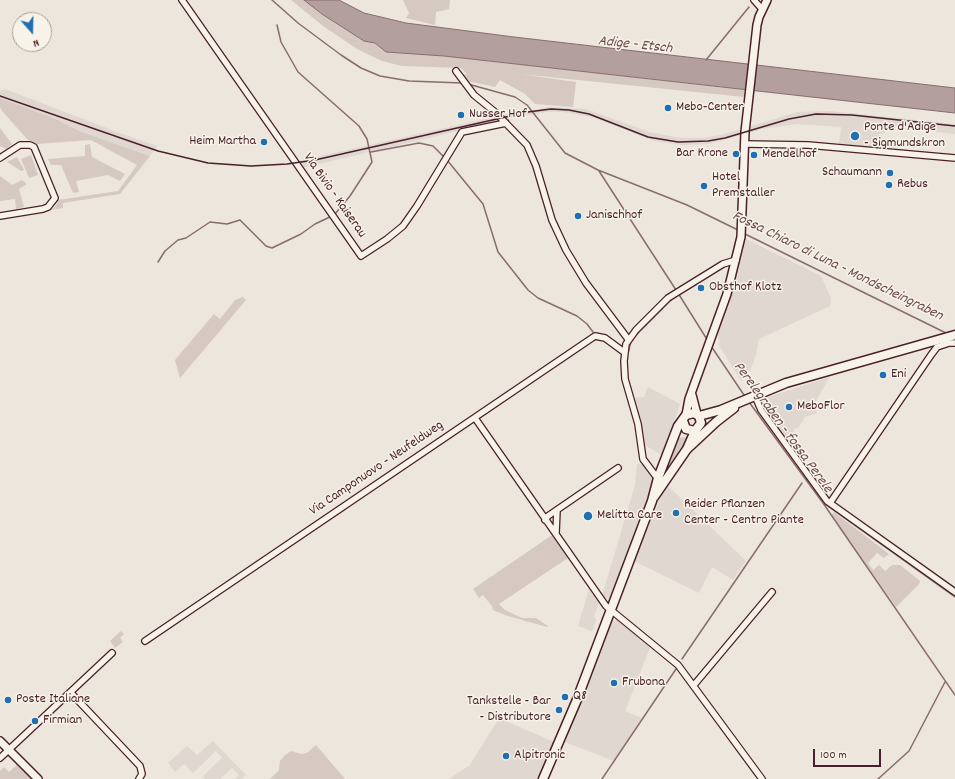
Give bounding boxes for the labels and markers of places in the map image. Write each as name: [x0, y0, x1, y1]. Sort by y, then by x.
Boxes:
place label: Mebo-Center: [676, 100, 744, 116]
marker: Mebo-Center: [663, 103, 673, 113]
place label: Nusser Hof: [469, 107, 527, 123]
marker: Nusser Hof: [456, 110, 466, 120]
place label: Ponte d'Adige - Sigmundskron: [864, 120, 945, 152]
marker: Ponte d'Adige - Sigmundskron: [849, 130, 861, 142]
place label: Heim Martha: [189, 134, 256, 150]
marker: Heim Martha: [259, 137, 269, 147]
place label: Bar Krone: [676, 146, 728, 162]
place label: Mendelhof: [762, 147, 816, 163]
marker: Bar Krone: [731, 149, 741, 159]
marker: Mendelhof: [749, 150, 759, 160]
place label: Schaumann: [822, 165, 882, 181]
marker: Schaumann: [885, 168, 895, 178]
place label: Hotel Premstaller: [712, 170, 775, 202]
place label: Rebus: [897, 177, 928, 193]
marker: Rebus: [884, 180, 894, 190]
marker: Hotel Premstaller: [699, 181, 709, 191]
place label: Janischhof: [586, 208, 642, 224]
marker: Janischhof: [573, 211, 583, 221]
place label: Obsthof Klotz: [709, 280, 781, 296]
marker: Obsthof Klotz: [696, 283, 706, 293]
place label: Eni: [891, 367, 906, 383]
marker: Eni: [878, 370, 888, 380]
place label: MeboFlor: [797, 399, 845, 415]
marker: MeboFlor: [784, 402, 794, 412]
place label: Reider Pflanzen Center - Centro Piante: [684, 497, 804, 530]
place label: Melitta Care: [597, 508, 662, 524]
marker: Reider Pflanzen Center - Centro Piante: [671, 508, 681, 518]
marker: Melitta Care: [582, 510, 594, 522]
place label: Frubona: [622, 675, 665, 691]
marker: Frubona: [609, 678, 619, 688]
place label: Q8: [573, 689, 587, 705]
place label: Poste Italiane: [16, 692, 90, 708]
marker: Q8: [560, 692, 570, 702]
place label: Tankstelle - Bar - Distributore: [467, 694, 551, 726]
marker: Poste Italiane: [3, 695, 13, 705]
marker: Tankstelle - Bar - Distributore: [554, 705, 564, 715]
place label: Firmian: [43, 713, 82, 729]
marker: Firmian: [30, 716, 40, 726]
place label: Alpitronic: [514, 748, 565, 764]
marker: Alpitronic: [501, 751, 511, 761]

